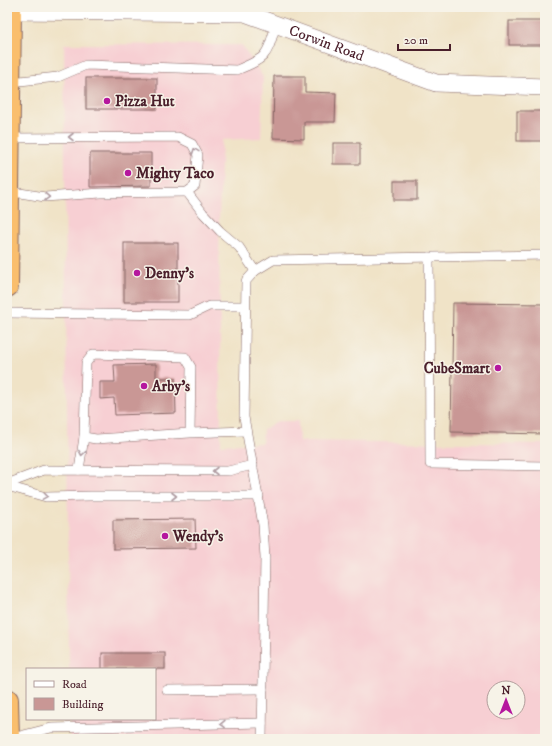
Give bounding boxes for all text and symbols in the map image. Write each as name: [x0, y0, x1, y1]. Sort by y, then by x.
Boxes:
street label: Corwin Road: [286, 21, 367, 66]
scale bar: [398, 26, 450, 52]
text: 20 m: [404, 33, 428, 48]
place label: Pizza Hut: [115, 92, 175, 111]
marker: Pizza Hut: [102, 96, 112, 106]
one-way arrow: [68, 133, 74, 141]
one-way arrow: [191, 147, 200, 154]
place label: Mighty Taco: [136, 164, 215, 183]
marker: Mighty Taco: [123, 168, 133, 178]
one-way arrow: [44, 192, 50, 201]
place label: Denny's: [145, 264, 194, 283]
marker: Denny's: [132, 268, 142, 278]
place label: CubeSmart: [424, 359, 490, 378]
marker: CubeSmart: [493, 363, 503, 373]
place label: Arby's: [151, 377, 190, 396]
marker: Arby's: [139, 381, 149, 391]
one-way arrow: [78, 450, 87, 456]
one-way arrow: [212, 467, 218, 475]
one-way arrow: [41, 491, 48, 500]
one-way arrow: [171, 492, 177, 500]
place label: Wendy's: [172, 527, 223, 546]
marker: Wendy's: [160, 531, 170, 541]
legend: [26, 668, 156, 720]
text: Road: [62, 677, 87, 692]
north arrow: [486, 680, 526, 720]
text: N: [501, 684, 511, 698]
text: Building: [62, 697, 103, 712]
one-way arrow: [220, 720, 226, 728]

